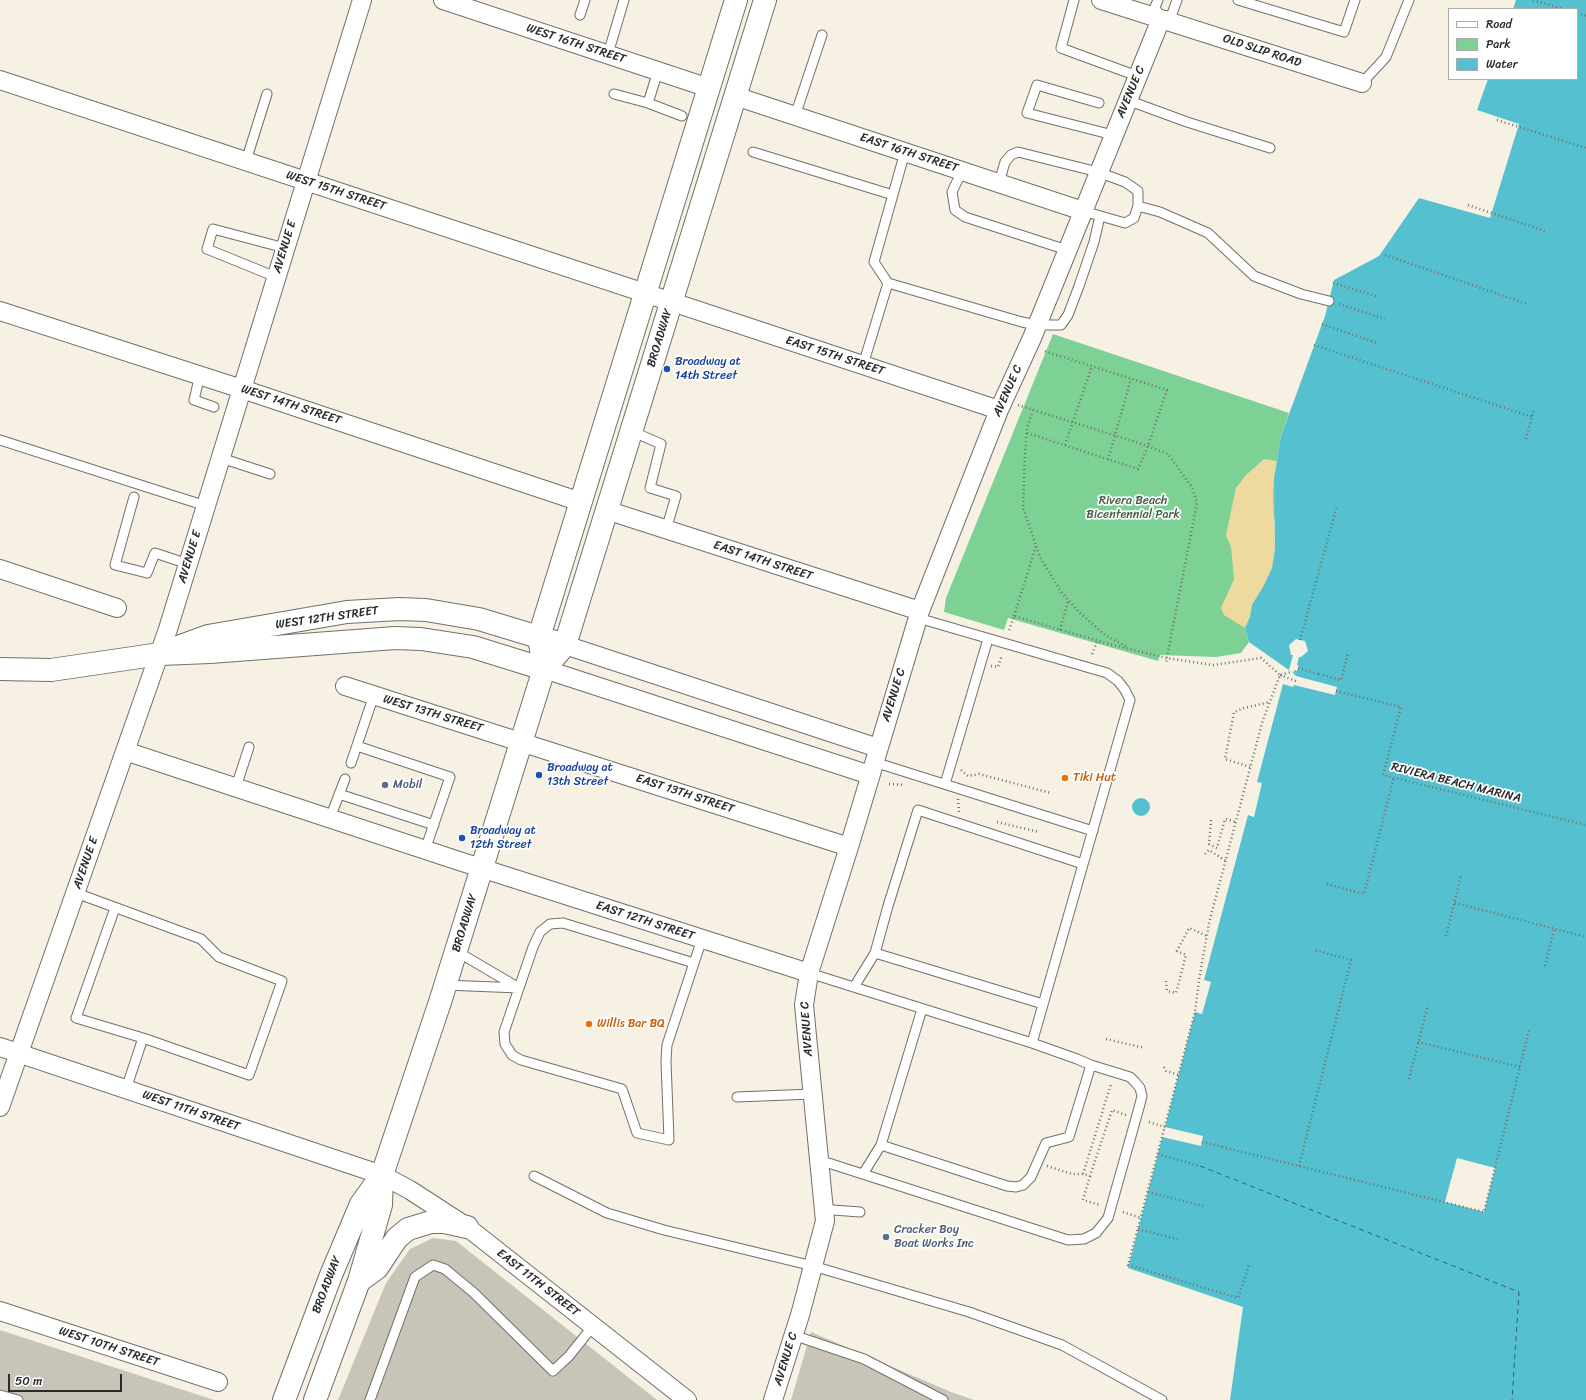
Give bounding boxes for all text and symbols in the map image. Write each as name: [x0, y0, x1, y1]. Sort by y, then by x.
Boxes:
legend: [1448, 8, 1578, 80]
text: Road: [1486, 13, 1512, 35]
street label: WEST 16TH STREET: [524, 21, 628, 67]
street label: OLD SLIP ROAD: [1221, 32, 1303, 70]
text: Park: [1486, 33, 1511, 55]
text: Water: [1486, 53, 1518, 75]
street label: AVENUE C: [1114, 64, 1148, 120]
street label: EAST 16TH STREET: [858, 130, 960, 176]
street label: WEST 15TH STREET: [284, 168, 388, 214]
street label: AVENUE E: [270, 219, 300, 275]
street label: BROADWAY: [644, 307, 676, 369]
street label: EAST 15TH STREET: [784, 333, 886, 379]
place label: Broadway at 14th Street: [675, 355, 741, 383]
street label: AVENUE C: [990, 363, 1026, 419]
marker: Broadway at 14th Street: [662, 364, 672, 374]
street label: WEST 14TH STREET: [239, 382, 343, 428]
park label: Rivera Beach Bicentennial Park: [1086, 494, 1180, 522]
street label: AVENUE E: [175, 529, 205, 585]
street label: EAST 14TH STREET: [712, 538, 814, 584]
street label: WEST 12TH STREET: [275, 604, 379, 632]
street label: AVENUE C: [879, 667, 909, 723]
street label: WEST 13TH STREET: [381, 692, 485, 736]
street label: RIVIERA BEACH MARINA: [1390, 760, 1522, 806]
place label: Broadway at 13th Street: [547, 761, 613, 789]
marker: Broadway at 13th Street: [534, 770, 544, 780]
street label: EAST 13TH STREET: [634, 771, 736, 817]
place label: Tiki Hut: [1073, 771, 1116, 785]
marker: Tiki Hut: [1060, 773, 1070, 783]
place label: Mobil: [393, 778, 422, 792]
marker: Mobil: [380, 780, 390, 790]
place label: Broadway at 12th Street: [470, 824, 536, 852]
marker: Broadway at 12th Street: [457, 833, 467, 843]
street label: AVENUE E: [70, 835, 102, 891]
street label: BROADWAY: [449, 892, 481, 954]
street label: EAST 12TH STREET: [594, 898, 696, 944]
street label: AVENUE C: [798, 1001, 816, 1057]
place label: Willis Bar BQ: [597, 1017, 665, 1031]
marker: Willis Bar BQ: [584, 1019, 594, 1029]
street label: WEST 11TH STREET: [140, 1088, 242, 1134]
place label: Cracker Boy Boat Works Inc: [894, 1223, 974, 1251]
marker: Cracker Boy Boat Works Inc: [881, 1232, 891, 1242]
street label: EAST 11TH STREET: [494, 1246, 582, 1320]
street label: BROADWAY: [309, 1254, 345, 1316]
street label: WEST 10TH STREET: [57, 1324, 161, 1370]
street label: AVENUE C: [771, 1331, 801, 1387]
scale bar: [10, 1366, 124, 1392]
text: 50 m: [15, 1370, 42, 1392]

